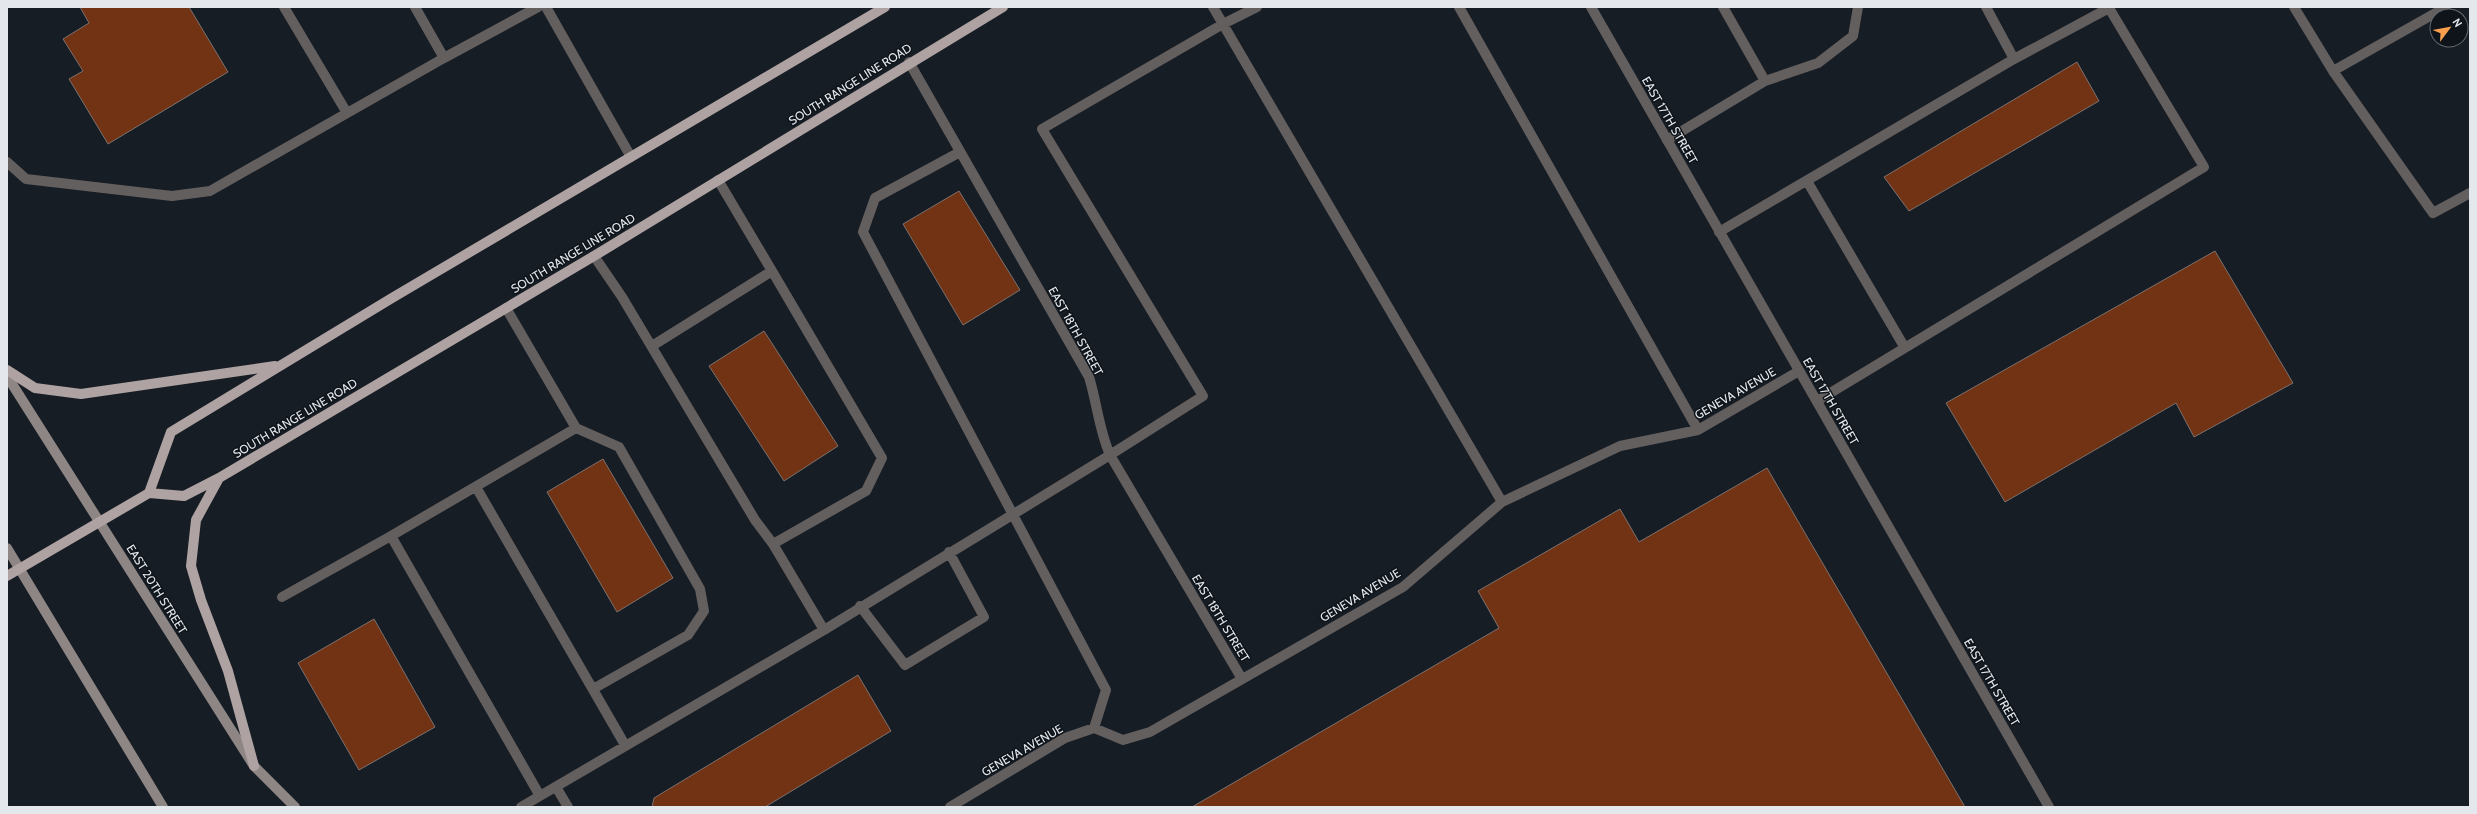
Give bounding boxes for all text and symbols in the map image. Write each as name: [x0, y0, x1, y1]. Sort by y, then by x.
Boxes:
north arrow: [2429, 8, 2469, 48]
text: N: [2449, 16, 2465, 30]
street label: SOUTH RANGE LINE ROAD: [786, 40, 915, 128]
street label: EAST 17TH STREET: [1639, 74, 1701, 167]
street label: SOUTH RANGE LINE ROAD: [508, 210, 638, 296]
street label: EAST 18TH STREET: [1045, 284, 1107, 379]
street label: EAST 17TH STREET: [1800, 355, 1862, 448]
street label: GENEVA AVENUE: [1692, 364, 1779, 422]
street label: SOUTH RANGE LINE ROAD: [230, 375, 360, 461]
street label: EAST 20TH STREET: [123, 542, 191, 637]
street label: GENEVA AVENUE: [1317, 565, 1403, 625]
street label: EAST 18TH STREET: [1189, 572, 1253, 665]
street label: EAST 17TH STREET: [1961, 636, 2023, 729]
street label: GENEVA AVENUE: [979, 721, 1066, 779]

